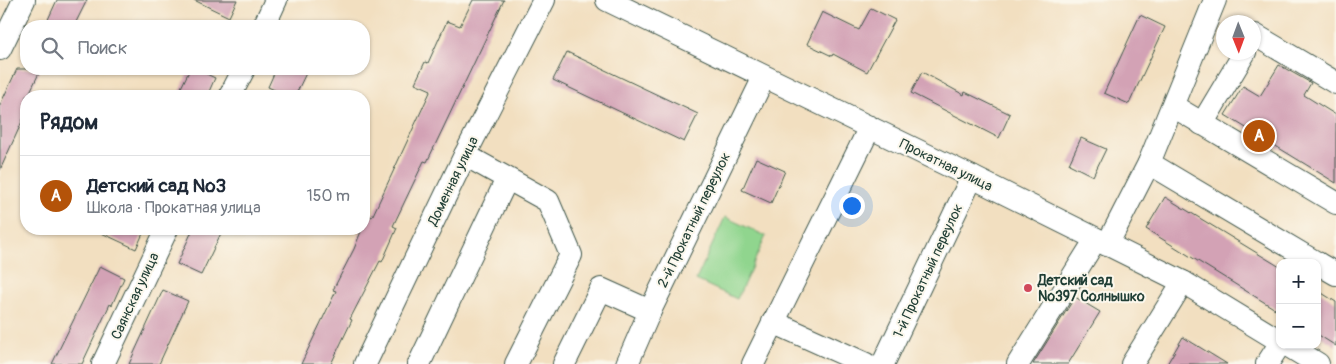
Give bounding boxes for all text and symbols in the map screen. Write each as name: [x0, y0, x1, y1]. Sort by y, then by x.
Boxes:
north arrow: [1216, 15, 1261, 60]
search box: [20, 20, 370, 75]
icon: search: [38, 34, 66, 62]
text: Поиск: [78, 36, 128, 60]
text: Рядом: [40, 109, 98, 136]
pin: A: [1243, 117, 1275, 155]
street label: Доменная улица: [424, 134, 482, 229]
street label: Прокатная улица: [897, 135, 995, 195]
street label: 2-й Прокатный переулок: [654, 150, 734, 290]
text: Детский сад №3: [87, 174, 226, 198]
text: A: [51, 186, 61, 206]
text: 150 m: [306, 186, 350, 206]
your location: [839, 193, 865, 219]
text: Школа · Прокатная улица: [87, 198, 261, 218]
street label: 1-й Прокатный переулок: [889, 201, 967, 341]
street label: Саянская улица: [107, 250, 163, 342]
map controls: [1276, 259, 1321, 349]
button: +: [1276, 259, 1321, 304]
place label: Детский сад №397 Солнышко: [1037, 272, 1145, 305]
marker: Детский сад №397 Солнышко: [1022, 282, 1034, 294]
button: −: [1276, 304, 1321, 349]

